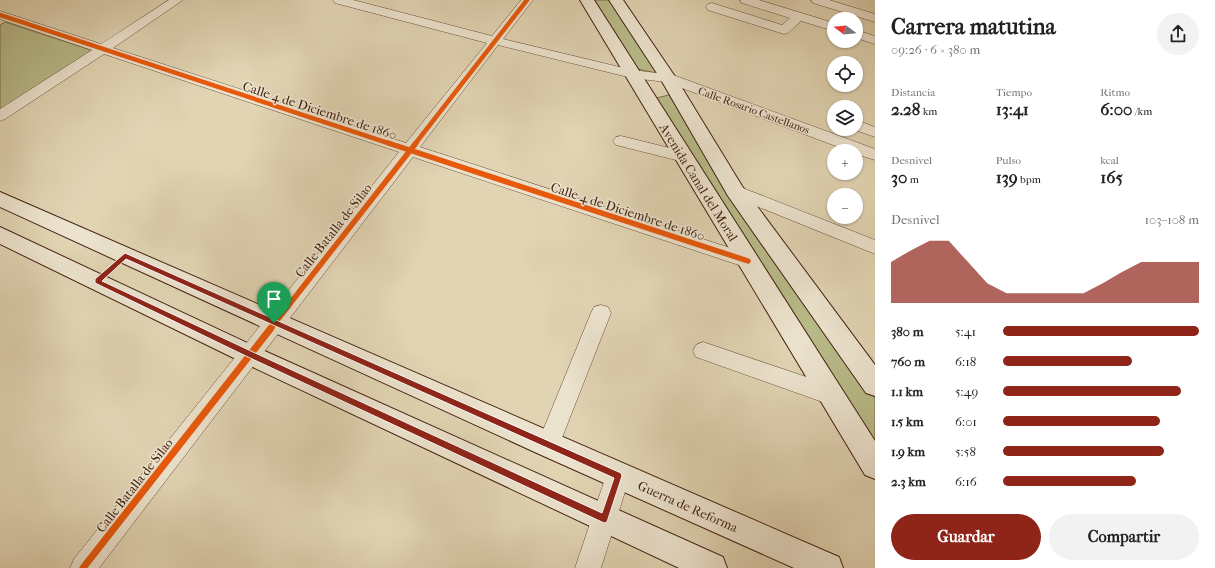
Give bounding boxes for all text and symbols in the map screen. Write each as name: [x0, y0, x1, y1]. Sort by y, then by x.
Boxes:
north arrow: [827, 12, 863, 48]
map controls: [827, 12, 863, 224]
button: share: [1157, 13, 1199, 55]
text: Carrera matutina: [891, 14, 1056, 40]
text: 09:26 · 6 × 380 m: [891, 42, 980, 57]
button: locate: [827, 56, 863, 92]
street label: Calle 4 de Diciembre de 1860: [241, 78, 399, 143]
street label: Calle Rosario Castellanos: [696, 84, 811, 137]
text: Distancia: [891, 86, 935, 99]
text: Tiempo: [996, 86, 1032, 99]
text: Ritmo: [1100, 86, 1130, 99]
text: 2.28: [891, 99, 920, 119]
text: 13:41: [996, 99, 1029, 119]
text: 6:00: [1100, 99, 1132, 119]
button: layers: [827, 100, 863, 136]
text: km: [920, 105, 937, 118]
text: /km: [1132, 105, 1152, 118]
street label: Avenida Canal del Moral: [656, 120, 741, 244]
button: +: [827, 144, 863, 180]
text: Desnivel: [891, 154, 932, 167]
text: Pulso: [996, 154, 1021, 167]
text: kcal: [1100, 154, 1119, 167]
text: 30: [891, 167, 907, 187]
text: 139: [996, 167, 1018, 187]
text: 165: [1100, 167, 1123, 187]
text: m: [907, 173, 919, 186]
text: bpm: [1018, 173, 1041, 186]
street label: Calle 4 de Diciembre de 1860: [549, 179, 707, 244]
street label: Calle Batalla de Silao: [292, 180, 375, 280]
button: −: [827, 188, 863, 224]
text: Desnivel: [891, 212, 940, 227]
text: 103–108 m: [1144, 212, 1199, 227]
pin: [257, 282, 291, 323]
icon: arrive: [263, 288, 285, 310]
text: 380 m: [891, 324, 924, 339]
text: 5:41: [955, 324, 976, 339]
text: 760 m: [891, 354, 925, 369]
text: 6:18: [955, 354, 976, 369]
text: 1.1 km: [891, 384, 923, 399]
text: 5:49: [955, 384, 978, 399]
text: 1.5 km: [891, 414, 924, 429]
text: 6:01: [955, 414, 977, 429]
street label: Calle Batalla de Silao: [93, 435, 176, 535]
text: 1.9 km: [891, 444, 925, 459]
text: 5:58: [955, 444, 976, 459]
text: 2.3 km: [891, 474, 926, 489]
text: 6:16: [955, 474, 977, 489]
street label: Guerra de Reforma: [636, 478, 741, 536]
button: Guardar: [891, 514, 1041, 560]
button: Compartir: [1049, 514, 1199, 560]

